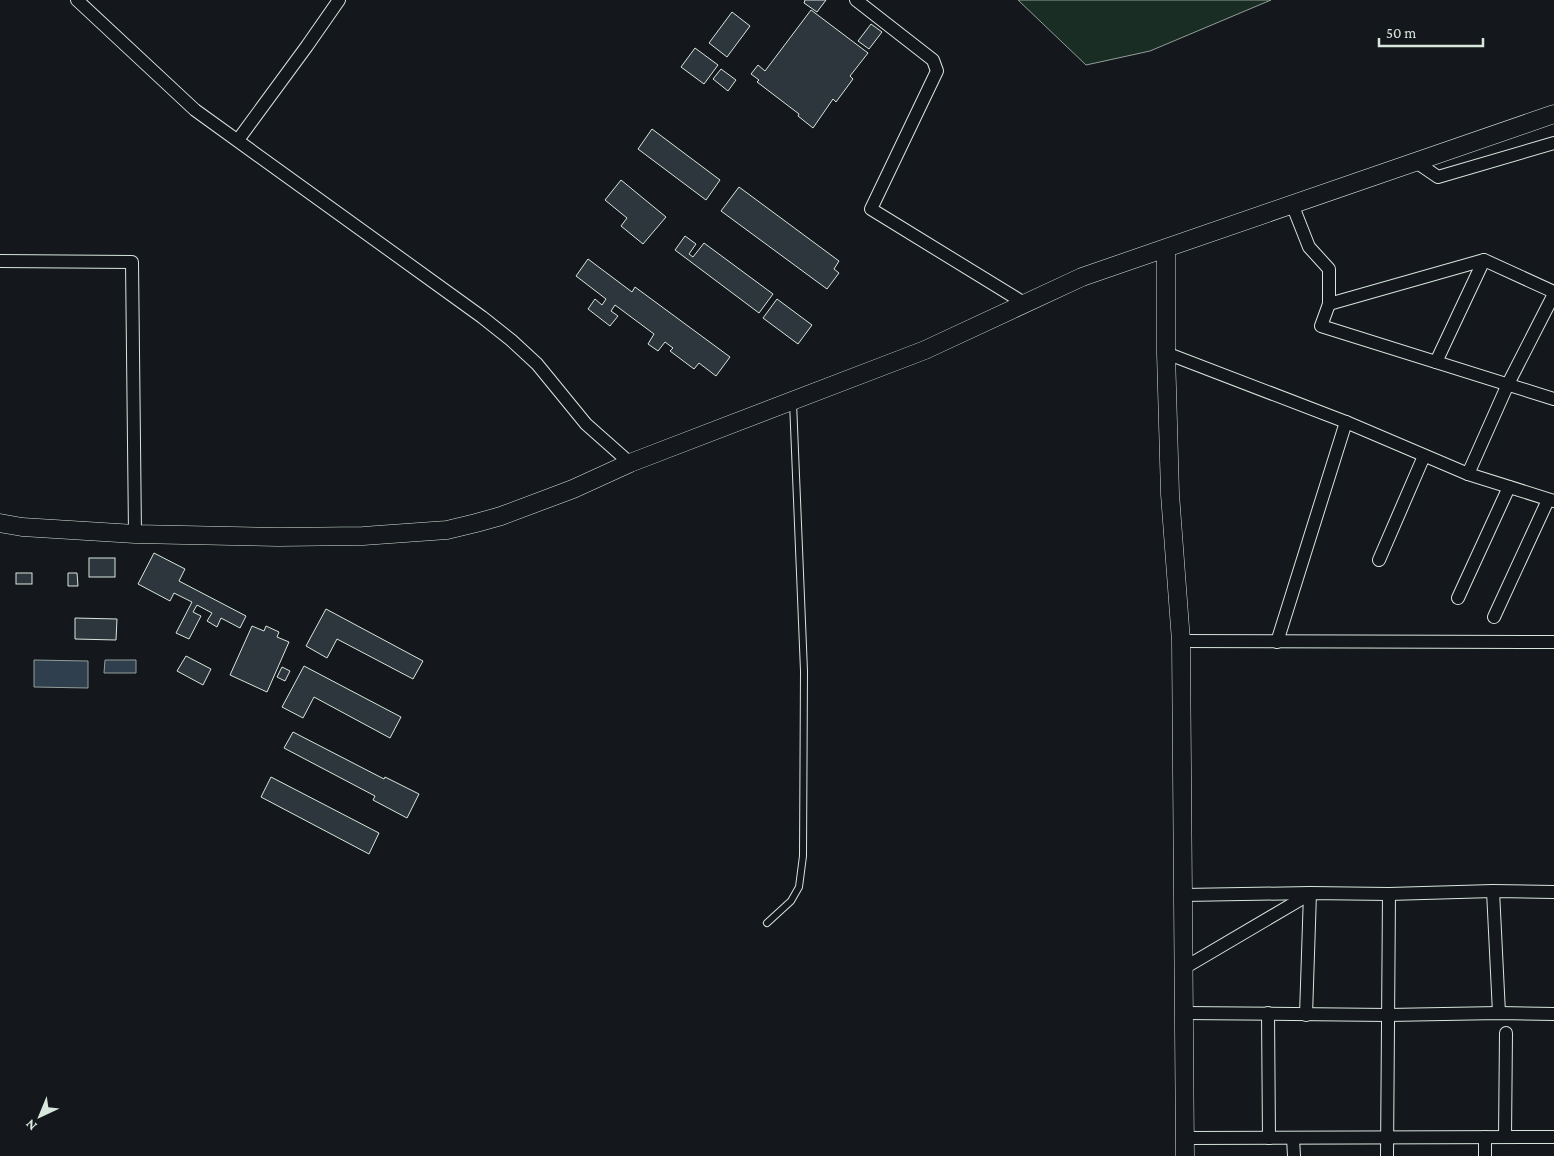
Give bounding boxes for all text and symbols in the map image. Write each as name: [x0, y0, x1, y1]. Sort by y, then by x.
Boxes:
scale bar: [1379, 15, 1483, 47]
text: 50 m: [1386, 25, 1416, 41]
north arrow: [15, 1091, 65, 1141]
text: N: [22, 1116, 40, 1134]

